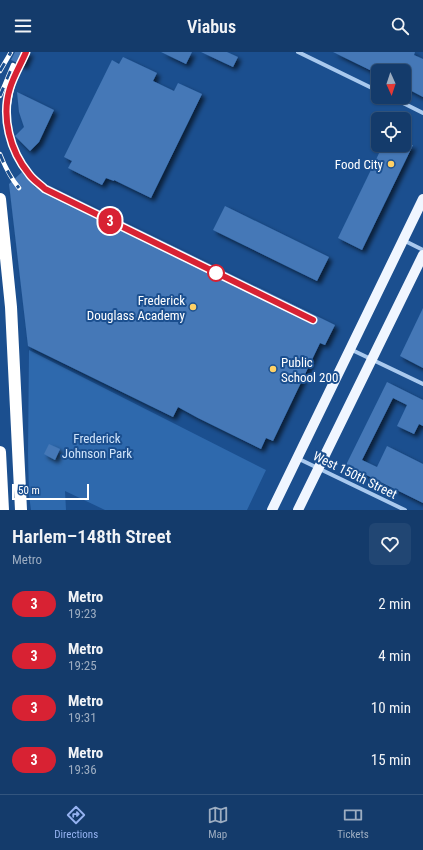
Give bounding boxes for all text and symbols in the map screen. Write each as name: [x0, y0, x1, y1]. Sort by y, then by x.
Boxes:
icon: menu: [12, 15, 34, 37]
icon: search: [389, 15, 411, 37]
text: Viabus: [187, 16, 236, 37]
north arrow: [371, 64, 411, 104]
map controls: [371, 64, 411, 152]
button: locate: [371, 112, 411, 152]
place label: Food City: [335, 157, 384, 172]
marker: Food City: [386, 159, 396, 169]
line badge: 3: [97, 208, 123, 234]
text: 3: [106, 213, 114, 229]
unlabelled marker: [207, 264, 225, 282]
place label: Frederick Douglass Academy: [87, 293, 186, 323]
marker: Frederick Douglass Academy: [188, 302, 198, 312]
place label: Public School 200: [281, 355, 338, 385]
marker: Public School 200: [268, 364, 278, 374]
park label: Frederick Johnson Park: [62, 431, 132, 461]
street label: West 150th Street: [311, 448, 399, 502]
scale bar: [12, 482, 89, 501]
text: 50 m: [18, 484, 40, 497]
button: heart: [369, 523, 411, 565]
text: Harlem–148th Street: [12, 525, 171, 548]
text: Metro: [12, 552, 42, 567]
text: Metro: [68, 588, 103, 606]
text: 2 min: [378, 595, 411, 613]
text: 3: [30, 596, 38, 612]
text: 19:23: [68, 606, 97, 621]
text: Metro: [68, 640, 103, 658]
text: 4 min: [378, 647, 411, 665]
text: 3: [30, 648, 38, 664]
text: 19:25: [68, 658, 97, 673]
text: Metro: [68, 692, 103, 710]
text: 10 min: [371, 699, 411, 717]
text: 3: [30, 700, 38, 716]
text: 19:31: [68, 710, 97, 725]
text: Metro: [68, 744, 103, 762]
text: 15 min: [371, 751, 411, 769]
text: 3: [30, 752, 38, 768]
text: 19:36: [68, 762, 97, 777]
tab: Directions: [54, 804, 98, 841]
tab: Map: [207, 804, 229, 841]
tab: Tickets: [337, 804, 369, 841]

